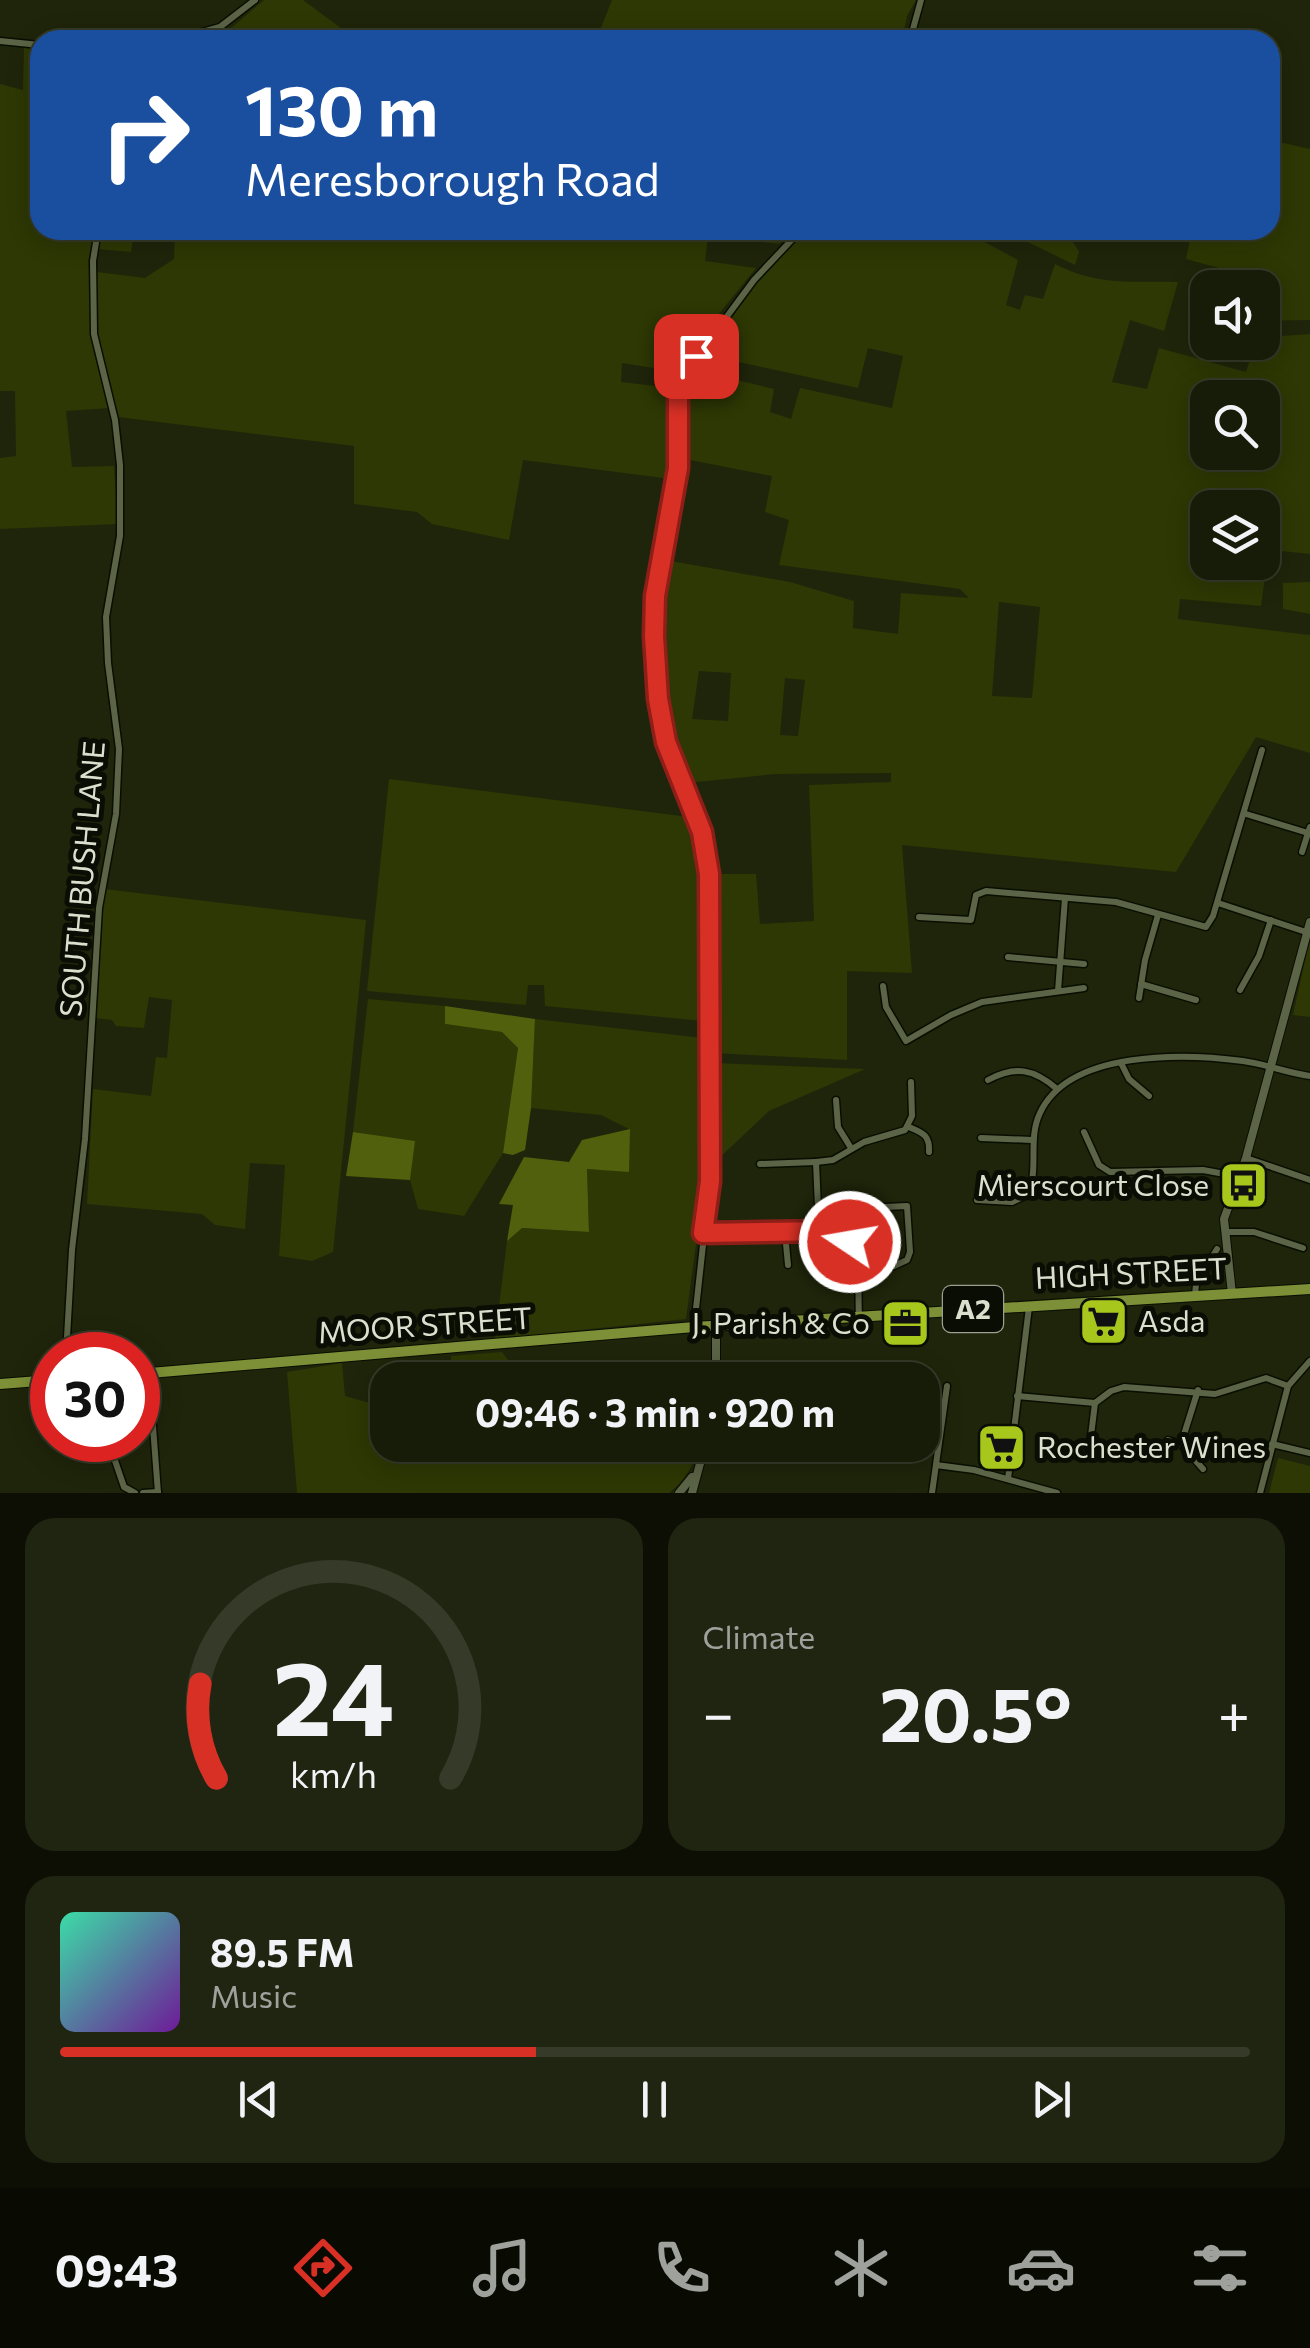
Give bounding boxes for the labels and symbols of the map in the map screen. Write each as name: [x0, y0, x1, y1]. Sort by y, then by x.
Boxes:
pin: [654, 314, 739, 399]
street label: SOUTH BUSH LANE: [50, 739, 111, 1018]
bus stop icon: Mierscourt Close: [1218, 1160, 1270, 1212]
place label: Mierscourt Close: [977, 1165, 1209, 1202]
position arrow: [798, 1190, 902, 1294]
street label: HIGH STREET: [1034, 1248, 1228, 1295]
road number: A2: [943, 1286, 1003, 1332]
supermarket icon: Asda: [1077, 1296, 1129, 1348]
street label: MOOR STREET: [317, 1298, 533, 1349]
office icon: J. Parish & Co: [879, 1298, 931, 1350]
place label: Asda: [1138, 1301, 1205, 1338]
place label: J. Parish & Co: [691, 1303, 870, 1340]
speed limit sign: 30: [30, 1332, 160, 1462]
supermarket icon: Rochester Wines: [976, 1422, 1028, 1474]
place label: Rochester Wines: [1037, 1427, 1266, 1464]

